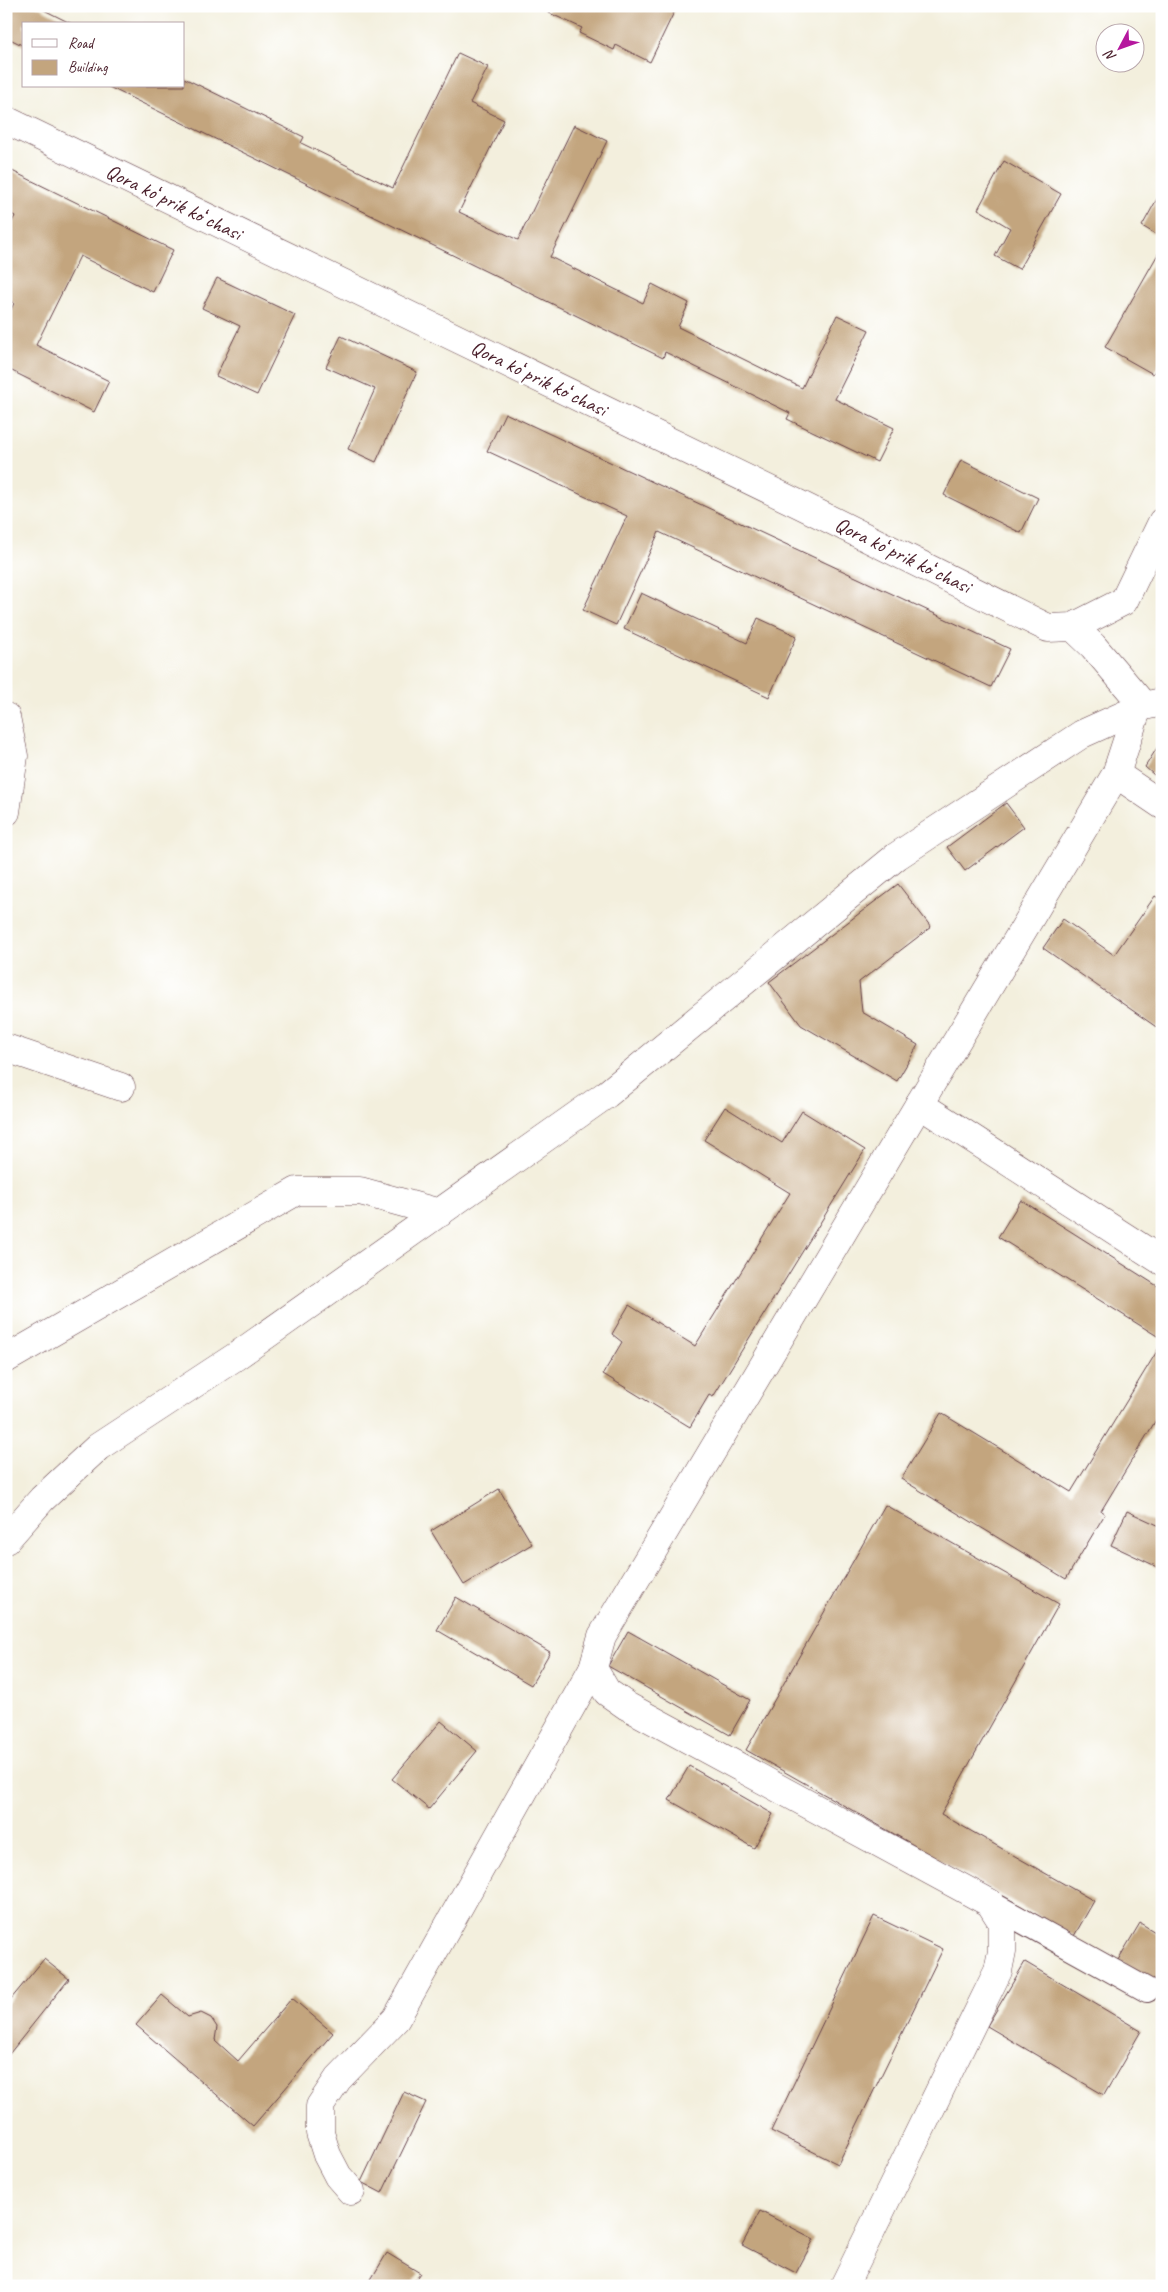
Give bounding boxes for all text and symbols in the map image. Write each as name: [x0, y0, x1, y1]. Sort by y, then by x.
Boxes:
legend: [22, 22, 185, 88]
north arrow: [1096, 22, 1146, 72]
text: Road: [68, 34, 95, 53]
text: N: [1100, 46, 1120, 65]
text: Building: [68, 58, 108, 77]
street label: Qora koʻprik koʻchasi: [102, 158, 249, 247]
street label: Qora koʻprik koʻchasi: [467, 334, 614, 423]
street label: Qora koʻprik koʻchasi: [831, 511, 978, 600]

